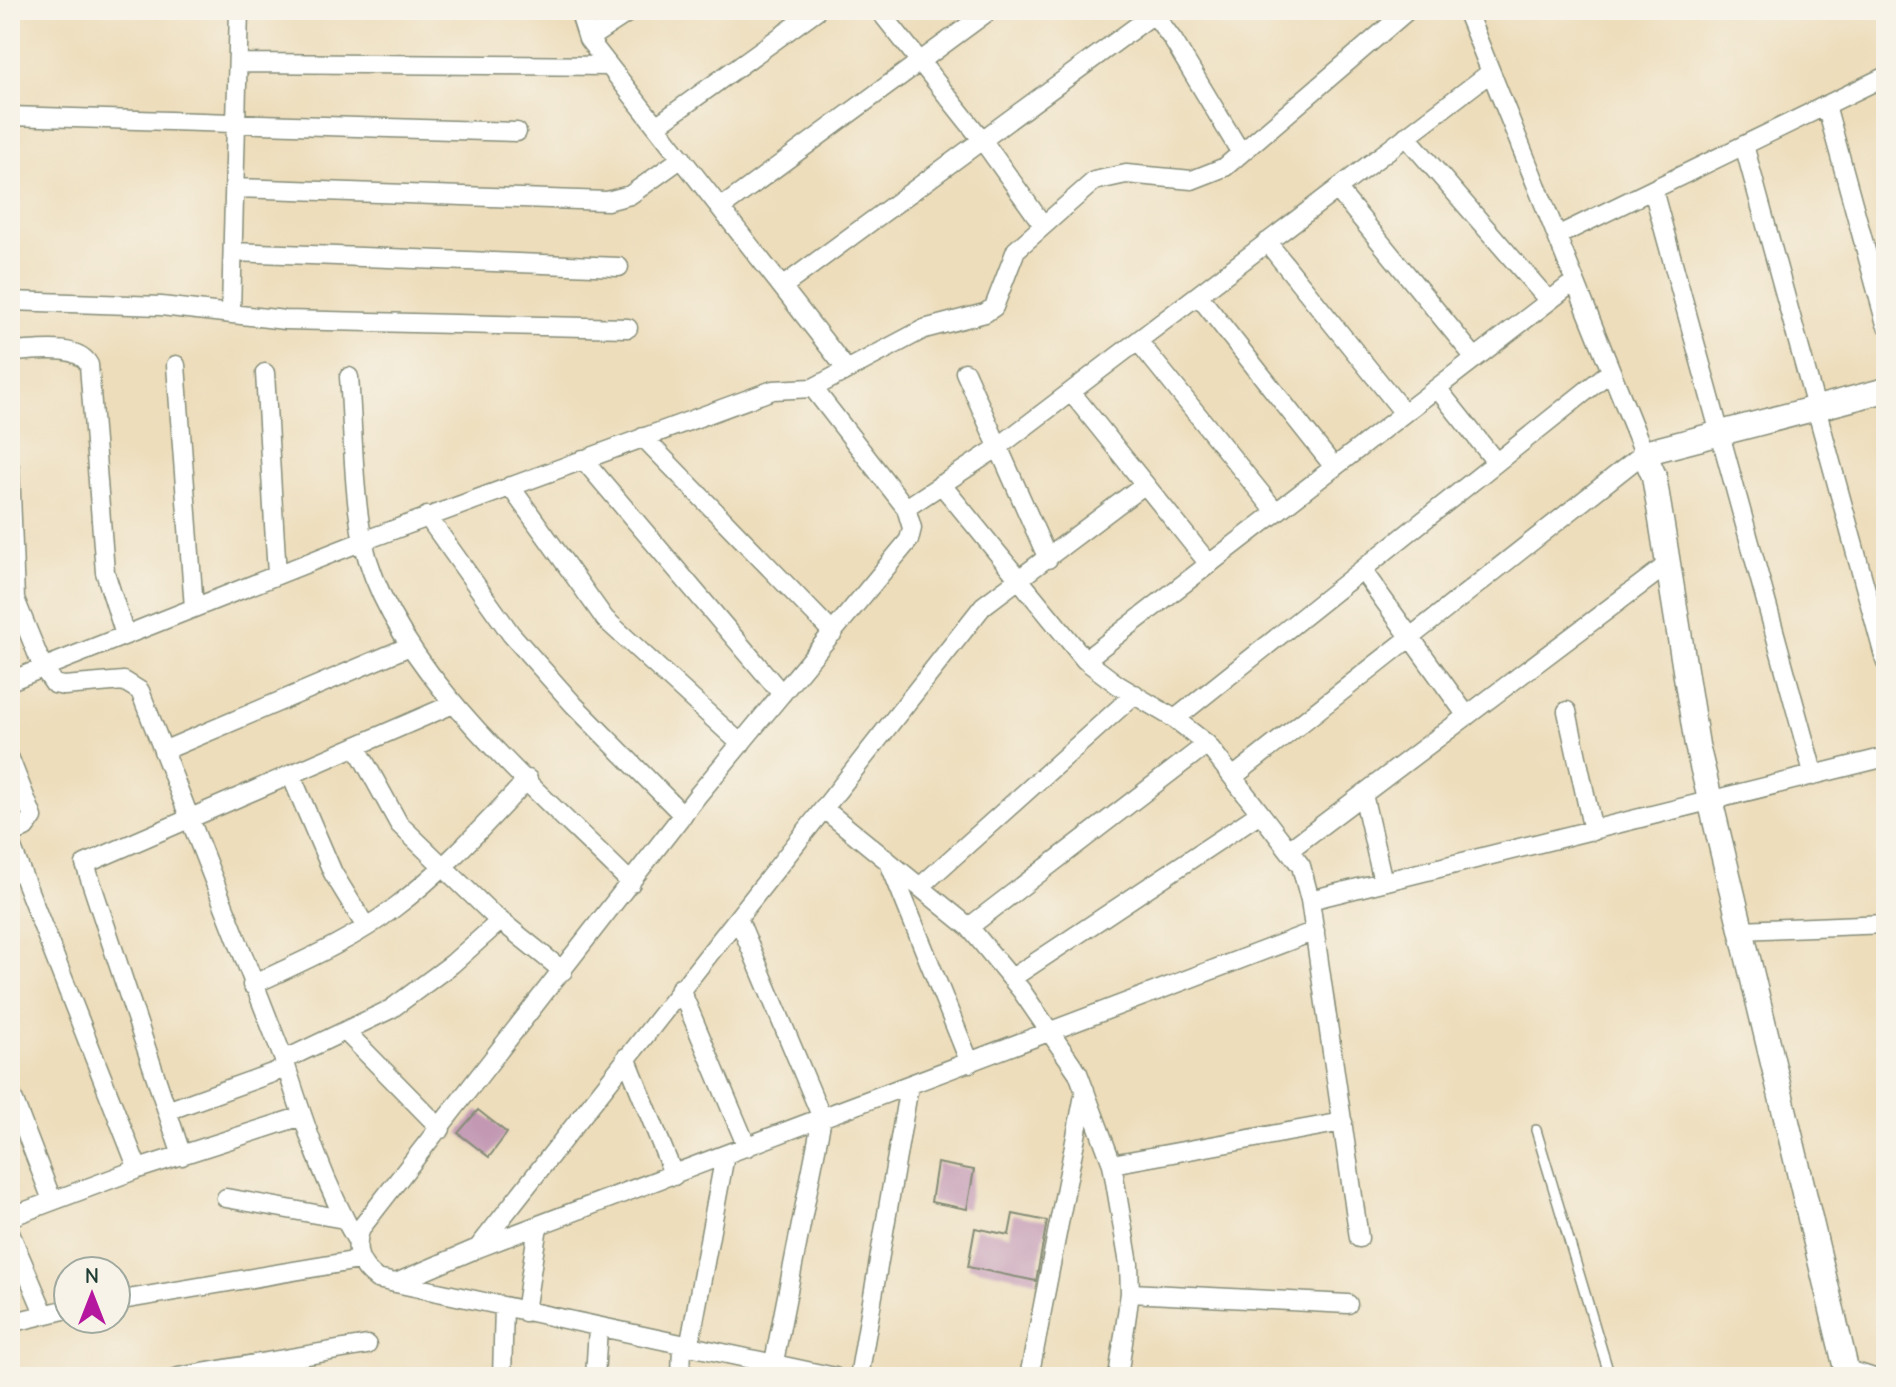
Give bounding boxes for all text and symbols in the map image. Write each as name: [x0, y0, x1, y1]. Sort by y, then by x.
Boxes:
north arrow: [52, 1255, 132, 1335]
text: N: [85, 1263, 99, 1289]

